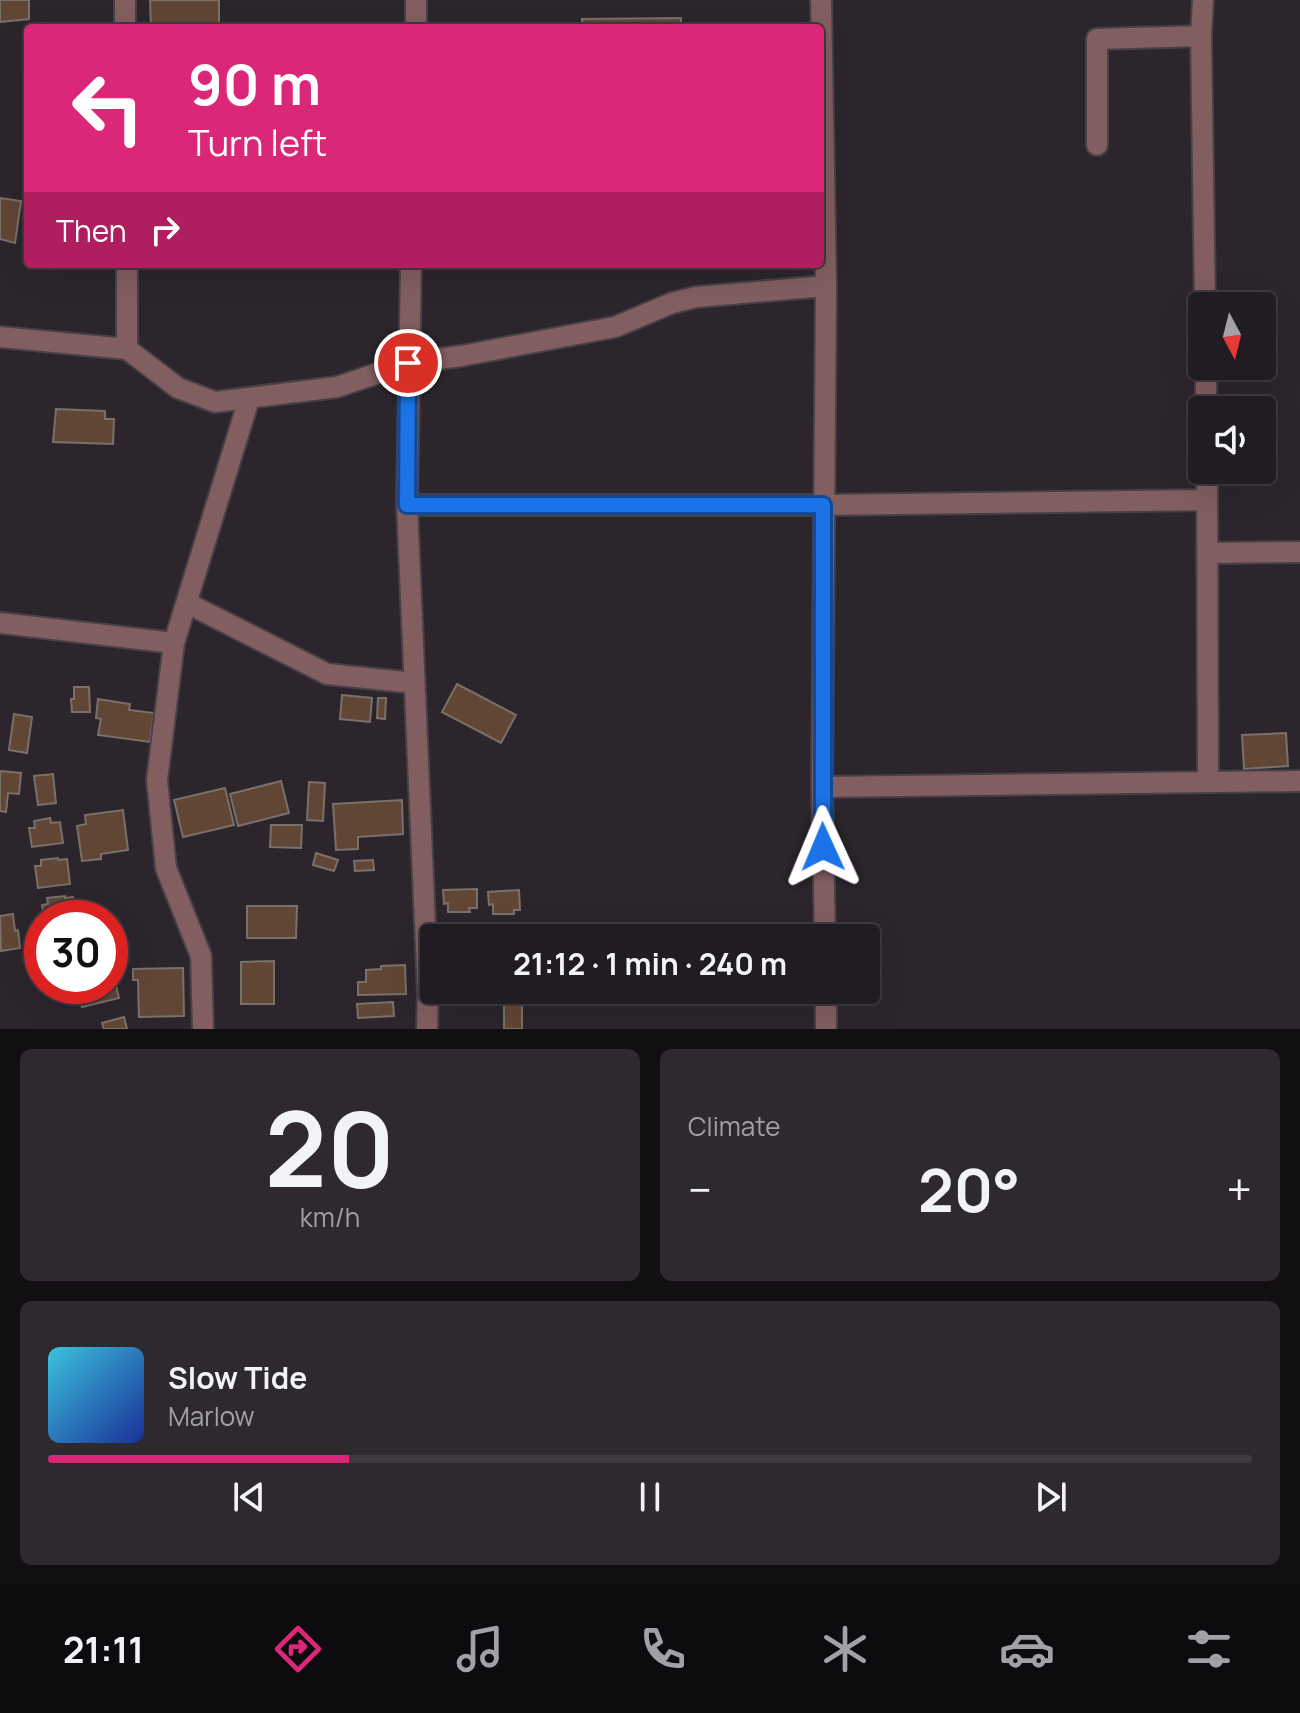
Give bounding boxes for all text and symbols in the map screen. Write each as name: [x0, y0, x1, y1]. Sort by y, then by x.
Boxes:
text: 90 m: [188, 45, 321, 122]
icon: left: [56, 56, 160, 160]
text: Turn left: [188, 118, 327, 167]
icon: right: [143, 208, 187, 252]
text: Then: [56, 210, 127, 251]
north arrow: [1188, 292, 1276, 380]
map controls: [1188, 292, 1276, 484]
pin: [374, 329, 442, 397]
icon: arrive: [386, 341, 430, 385]
button: sound: [1188, 396, 1276, 484]
position arrow: [781, 805, 865, 889]
speed limit sign: 30: [24, 900, 128, 1004]
text: 21:12 · 1 min · 240 m: [513, 943, 787, 984]
text: 20: [265, 1076, 395, 1218]
text: Climate: [688, 1108, 780, 1144]
text: 20°: [918, 1148, 1020, 1230]
text: −: [688, 1159, 712, 1219]
text: +: [1227, 1159, 1252, 1219]
text: km/h: [300, 1199, 360, 1235]
text: Slow Tide: [168, 1357, 307, 1398]
text: Marlow: [168, 1398, 255, 1434]
icon: previous: [227, 1475, 271, 1519]
icon: pause: [628, 1475, 672, 1519]
icon: next: [1029, 1475, 1073, 1519]
icon: directions: [270, 1621, 326, 1677]
icon: music: [452, 1621, 508, 1677]
icon: phone: [635, 1621, 691, 1677]
icon: climate: [817, 1621, 873, 1677]
icon: car: [999, 1621, 1055, 1677]
icon: filters: [1181, 1621, 1237, 1677]
text: 21:11: [63, 1625, 144, 1674]

